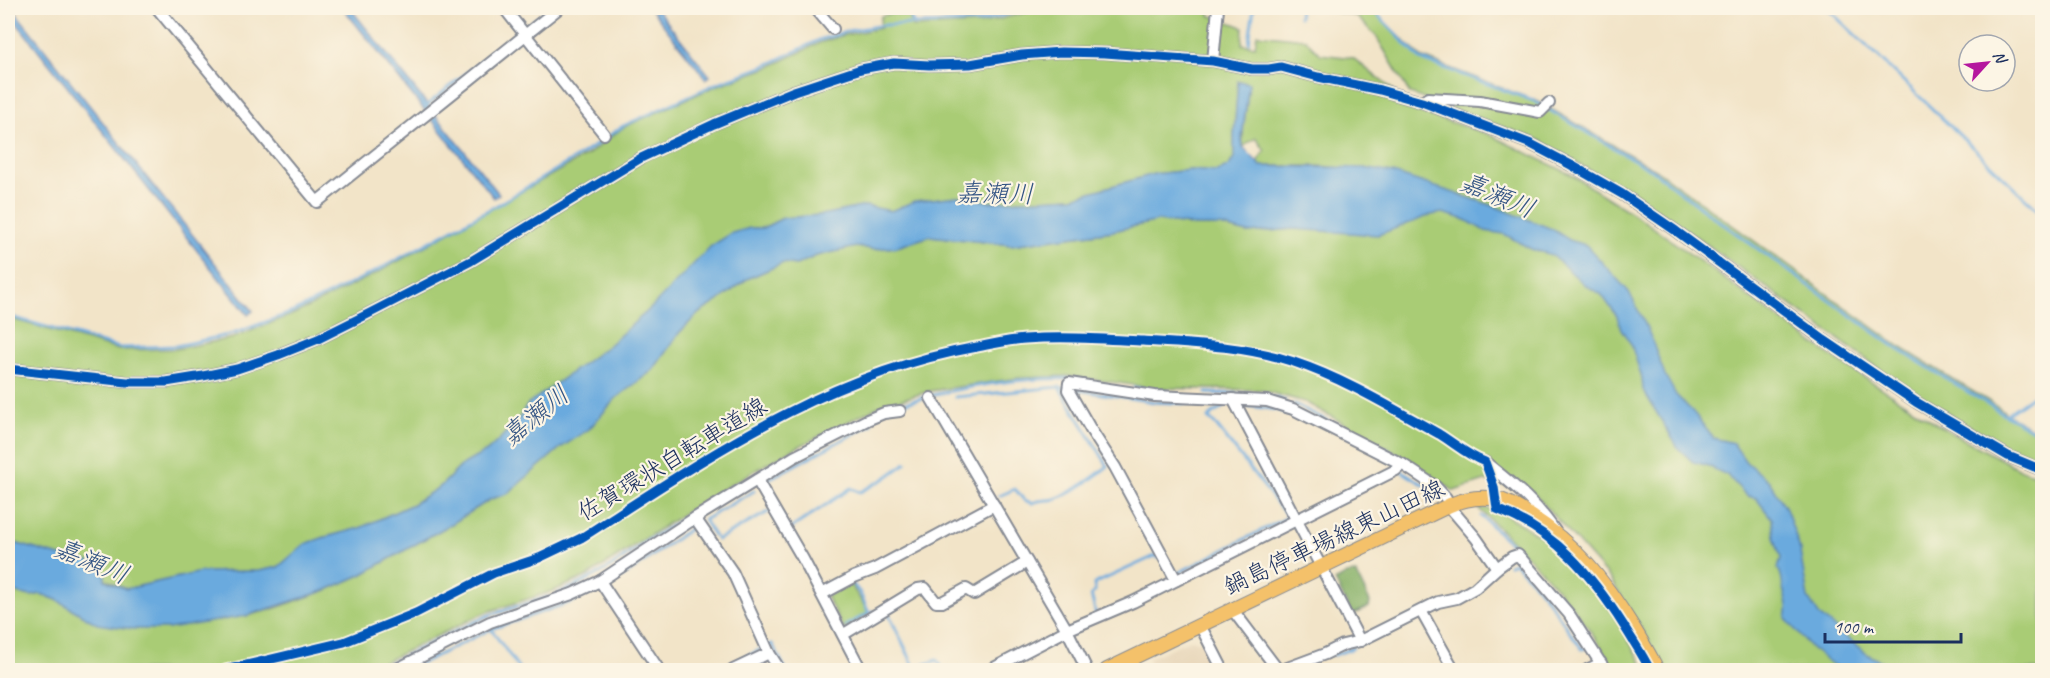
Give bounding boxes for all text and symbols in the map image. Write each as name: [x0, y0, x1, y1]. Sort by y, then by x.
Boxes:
north arrow: [1957, 33, 2017, 93]
text: N: [1988, 48, 2012, 68]
water label: 嘉瀬川: [1455, 165, 1540, 226]
water label: 嘉瀬川: [956, 176, 1034, 211]
water label: 嘉瀬川: [495, 378, 576, 453]
street label: 佐賀環状自転車道線: [572, 391, 772, 527]
street label: 鍋島停車場線東山田線: [1219, 473, 1449, 601]
water label: 嘉瀬川: [49, 531, 134, 592]
scale bar: [1825, 606, 1962, 644]
text: 100 m: [1834, 616, 1875, 638]

